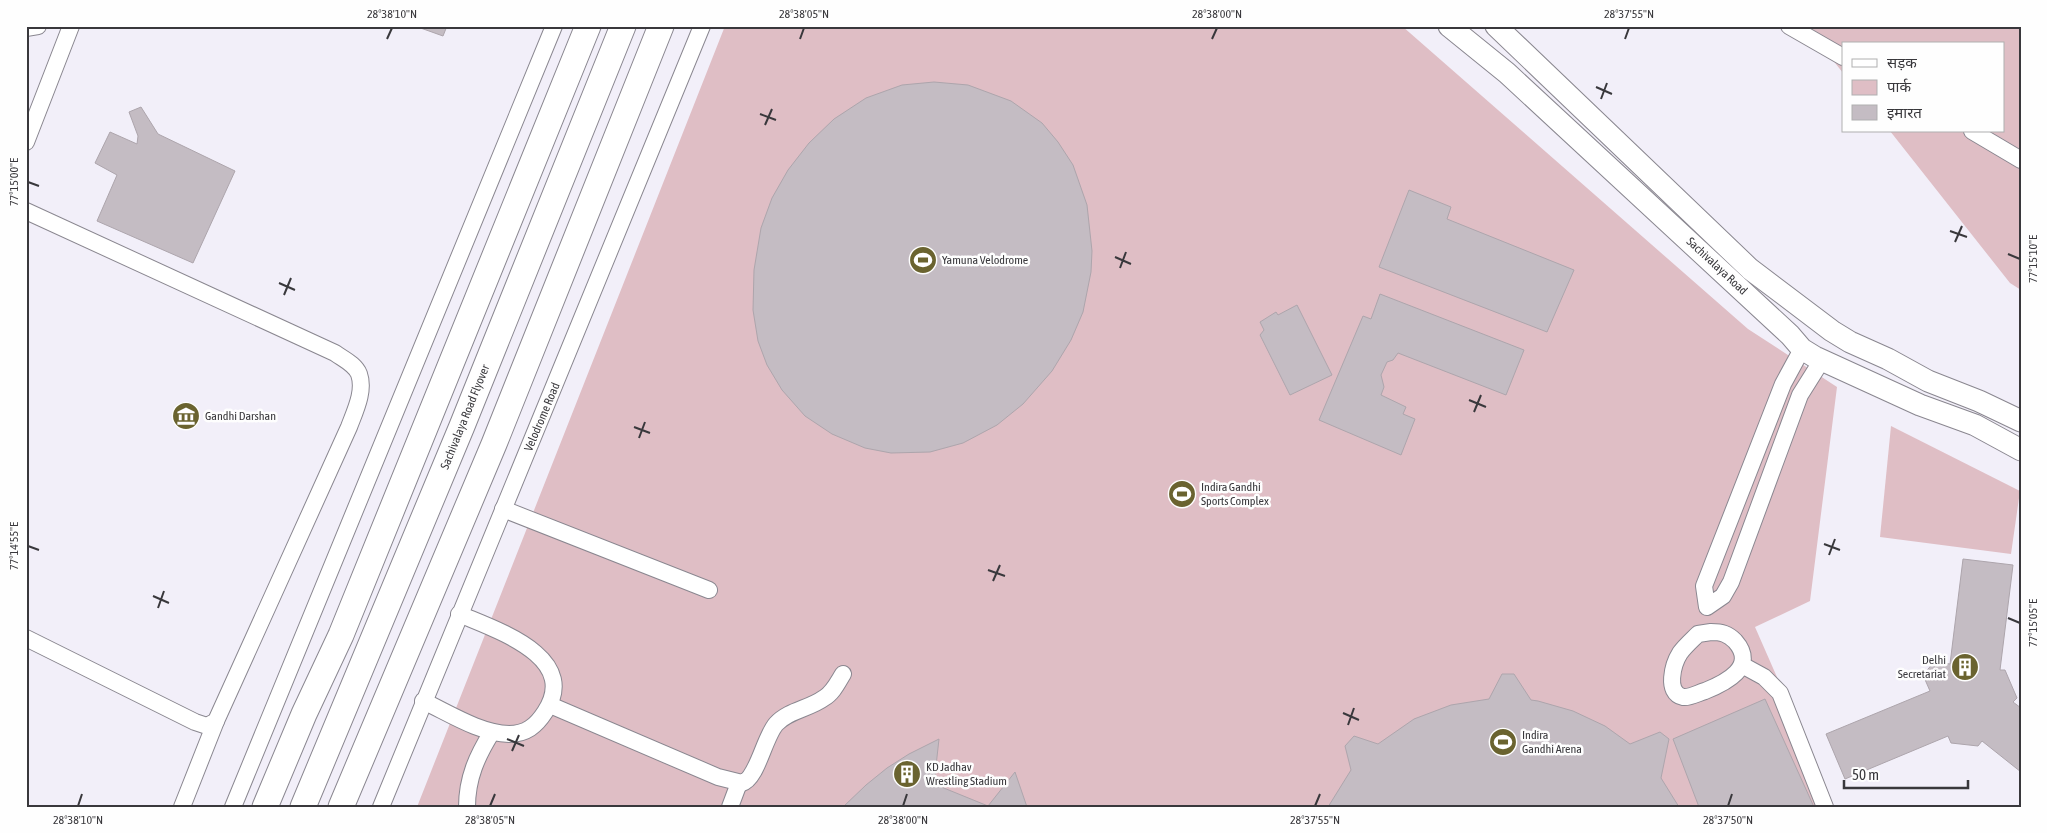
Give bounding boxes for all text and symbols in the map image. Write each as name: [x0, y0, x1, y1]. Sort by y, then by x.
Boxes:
text: 28°38'10"N: [367, 7, 417, 21]
text: 28°38'05"N: [779, 7, 829, 21]
text: 28°38'00"N: [1192, 7, 1242, 21]
text: 28°37'55"N: [1604, 7, 1654, 21]
legend: [1842, 42, 2004, 132]
text: सड़क: [1887, 54, 1917, 71]
text: पार्क: [1887, 78, 1911, 95]
text: इमारत: [1887, 104, 1922, 121]
text: 77°15'00"E: [7, 158, 21, 206]
street label: Sachivalaya Road: [1684, 234, 1750, 298]
text: 77°15'10"E: [2026, 235, 2040, 283]
sports icon: Yamuna Velodrome: [908, 245, 938, 275]
place label: Yamuna Velodrome: [942, 253, 1028, 267]
street label: Sachivalaya Road Flyover: [438, 362, 493, 471]
street label: Velodrome Road: [521, 381, 563, 453]
museum icon: Gandhi Darshan: [171, 401, 201, 431]
place label: Gandhi Darshan: [205, 409, 276, 423]
sports icon: Indira Gandhi Sports Complex: [1167, 479, 1197, 509]
place label: Indira Gandhi Sports Complex: [1201, 480, 1269, 508]
text: 77°14'55"E: [7, 522, 21, 570]
text: 77°15'05"E: [2026, 599, 2040, 647]
building icon: Delhi Secretariat: [1950, 652, 1980, 682]
place label: Delhi Secretariat: [1898, 653, 1947, 681]
sports icon: Indira Gandhi Arena: [1488, 727, 1518, 757]
place label: Indira Gandhi Arena: [1522, 728, 1582, 756]
scale bar: [1844, 758, 1968, 790]
building icon: KD Jadhav Wrestling Stadium: [892, 759, 922, 789]
place label: KD Jadhav Wrestling Stadium: [926, 760, 1007, 788]
text: 50 m: [1852, 766, 1879, 783]
text: 28°38'10"N: [53, 813, 103, 827]
text: 28°38'05"N: [465, 813, 515, 827]
text: 28°38'00"N: [878, 813, 928, 827]
text: 28°37'55"N: [1290, 813, 1340, 827]
text: 28°37'50"N: [1703, 813, 1753, 827]

